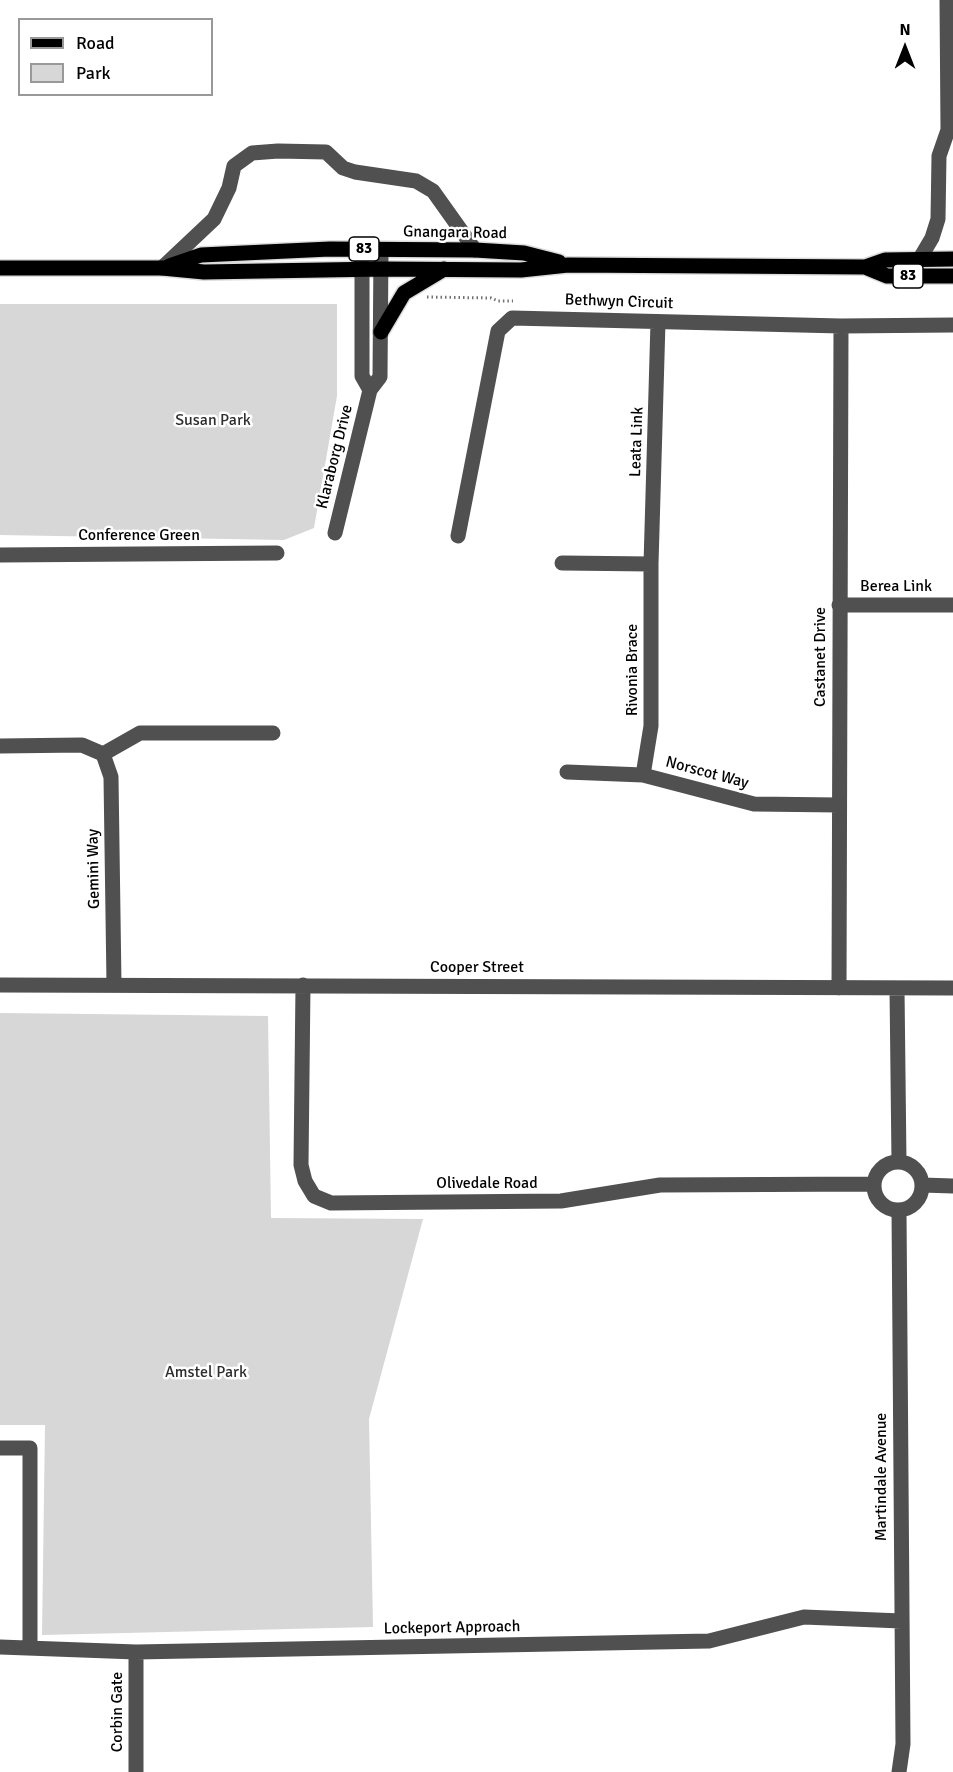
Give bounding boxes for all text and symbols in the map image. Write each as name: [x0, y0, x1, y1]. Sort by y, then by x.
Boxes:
legend: [18, 18, 213, 96]
north arrow: [875, 18, 935, 78]
text: N: [899, 20, 911, 40]
text: Road: [76, 32, 115, 54]
text: Park: [76, 62, 111, 84]
street label: Gnangara Road: [403, 222, 507, 244]
road number: 83: [349, 237, 379, 261]
road number: 83: [893, 264, 923, 288]
street label: Bethwyn Circuit: [564, 291, 674, 313]
street label: Klaraborg Drive: [313, 403, 357, 511]
street label: Leata Link: [626, 407, 648, 477]
park label: Susan Park: [175, 411, 251, 431]
street label: Conference Green: [78, 526, 200, 546]
street label: Berea Link: [860, 577, 932, 597]
street label: Castanet Drive: [811, 607, 831, 707]
street label: Rivonia Brace: [623, 624, 643, 716]
street label: Norscot Way: [663, 753, 751, 793]
street label: Gemini Way: [84, 829, 104, 909]
street label: Cooper Street: [430, 958, 524, 978]
street label: Olivedale Road: [436, 1174, 538, 1194]
park label: Amstel Park: [165, 1363, 247, 1383]
street label: Martindale Avenue: [872, 1413, 892, 1541]
street label: Lockeport Approach: [384, 1617, 520, 1639]
street label: Corbin Gate: [108, 1672, 128, 1752]

